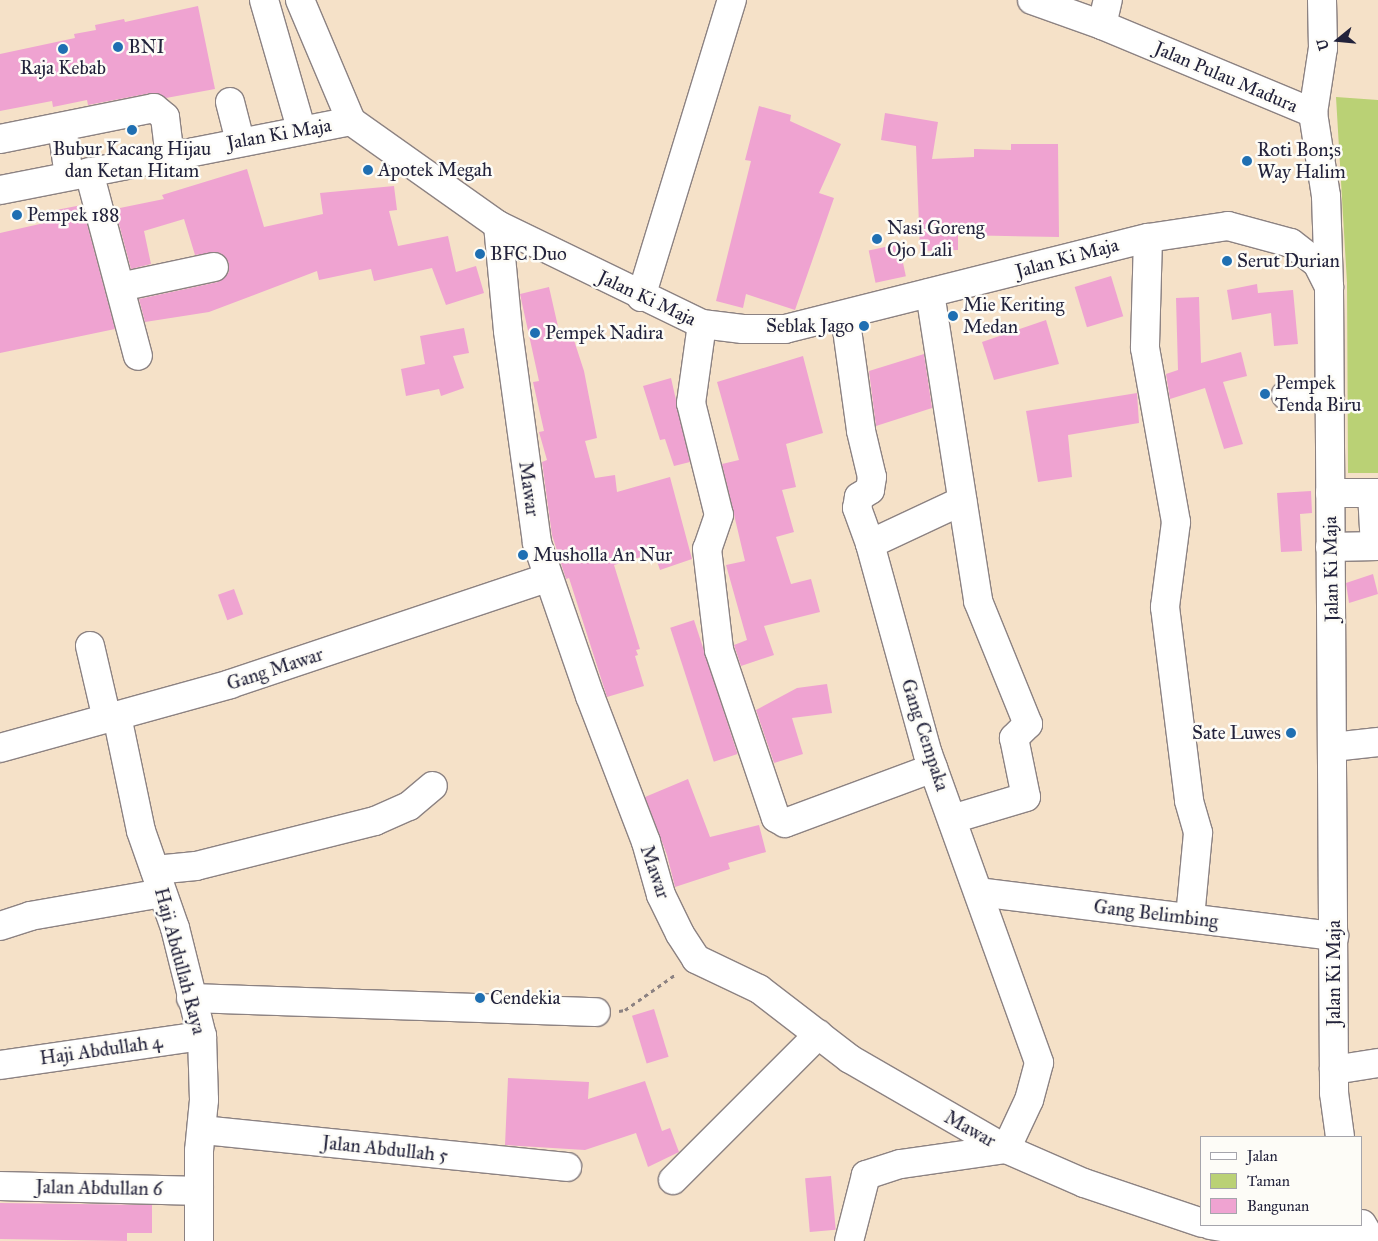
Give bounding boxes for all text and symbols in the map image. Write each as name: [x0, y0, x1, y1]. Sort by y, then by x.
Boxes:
north arrow: [1313, 15, 1363, 65]
place label: BNI: [128, 36, 165, 58]
street label: Jalan Pulau Madura: [1151, 37, 1301, 117]
text: U: [1313, 37, 1333, 52]
marker: BNI: [112, 41, 124, 53]
marker: Raja Kebab: [57, 43, 69, 55]
place label: Raja Kebab: [20, 57, 106, 79]
street label: Jalan Ki Maja: [225, 114, 333, 154]
marker: Bubur Kacang Hijau dan Ketan Hitam: [126, 124, 138, 136]
place label: Bubur Kacang Hijau dan Ketan Hitam: [53, 138, 211, 182]
place label: Roti Bon;s Way Halim: [1257, 139, 1346, 183]
marker: Roti Bon;s Way Halim: [1241, 155, 1253, 167]
place label: Apotek Megah: [378, 159, 492, 181]
marker: Apotek Megah: [362, 164, 374, 176]
place label: Pempek 188: [27, 204, 119, 226]
marker: Pempek 188: [11, 209, 23, 221]
place label: Nasi Goreng Ojo Lali: [887, 217, 985, 261]
marker: Nasi Goreng Ojo Lali: [871, 233, 883, 245]
street label: Jalan Ki Maja: [1013, 233, 1121, 283]
place label: BFC Duo: [490, 243, 567, 265]
marker: BFC Duo: [474, 248, 486, 260]
place label: Serut Durian: [1237, 250, 1340, 272]
marker: Serut Durian: [1221, 255, 1233, 267]
street label: Jalan Ki Maja: [594, 265, 700, 331]
place label: Mie Keriting Medan: [963, 294, 1064, 338]
marker: Mie Keriting Medan: [947, 310, 959, 322]
place label: Seblak Jago: [766, 315, 854, 337]
marker: Seblak Jago: [858, 320, 870, 332]
place label: Pempek Nadira: [545, 322, 663, 344]
marker: Pempek Nadira: [529, 327, 541, 339]
place label: Pempek Tenda Biru: [1275, 372, 1361, 416]
marker: Pempek Tenda Biru: [1259, 388, 1271, 400]
street label: Mawar: [514, 460, 544, 518]
street label: Jalan Ki Maja: [1319, 516, 1343, 622]
place label: Musholla An Nur: [533, 544, 672, 566]
marker: Musholla An Nur: [517, 549, 529, 561]
street label: Gang Mawar: [224, 643, 326, 695]
street label: Gang Cempaka: [896, 676, 954, 794]
place label: Sate Luwes: [1192, 722, 1281, 744]
marker: Sate Luwes: [1285, 727, 1297, 739]
street label: Mawar: [635, 842, 675, 902]
street label: Haji Abdullah Raya: [149, 885, 211, 1037]
street label: Gang Belimbing: [1092, 895, 1220, 933]
street label: Jalan Ki Maja: [1323, 920, 1345, 1026]
place label: Cendekia: [490, 987, 561, 1009]
marker: Cendekia: [474, 992, 486, 1004]
street label: Haji Abdullah 4: [38, 1030, 164, 1070]
street label: Mawar: [940, 1106, 1000, 1152]
street label: Jalan Abdullah 5: [321, 1131, 449, 1167]
legend: [1200, 1136, 1363, 1226]
text: Jalan: [1247, 1147, 1278, 1165]
text: Taman: [1247, 1172, 1290, 1190]
street label: Jalan Abdullan 6: [35, 1175, 163, 1201]
text: Bangunan: [1247, 1197, 1309, 1215]

